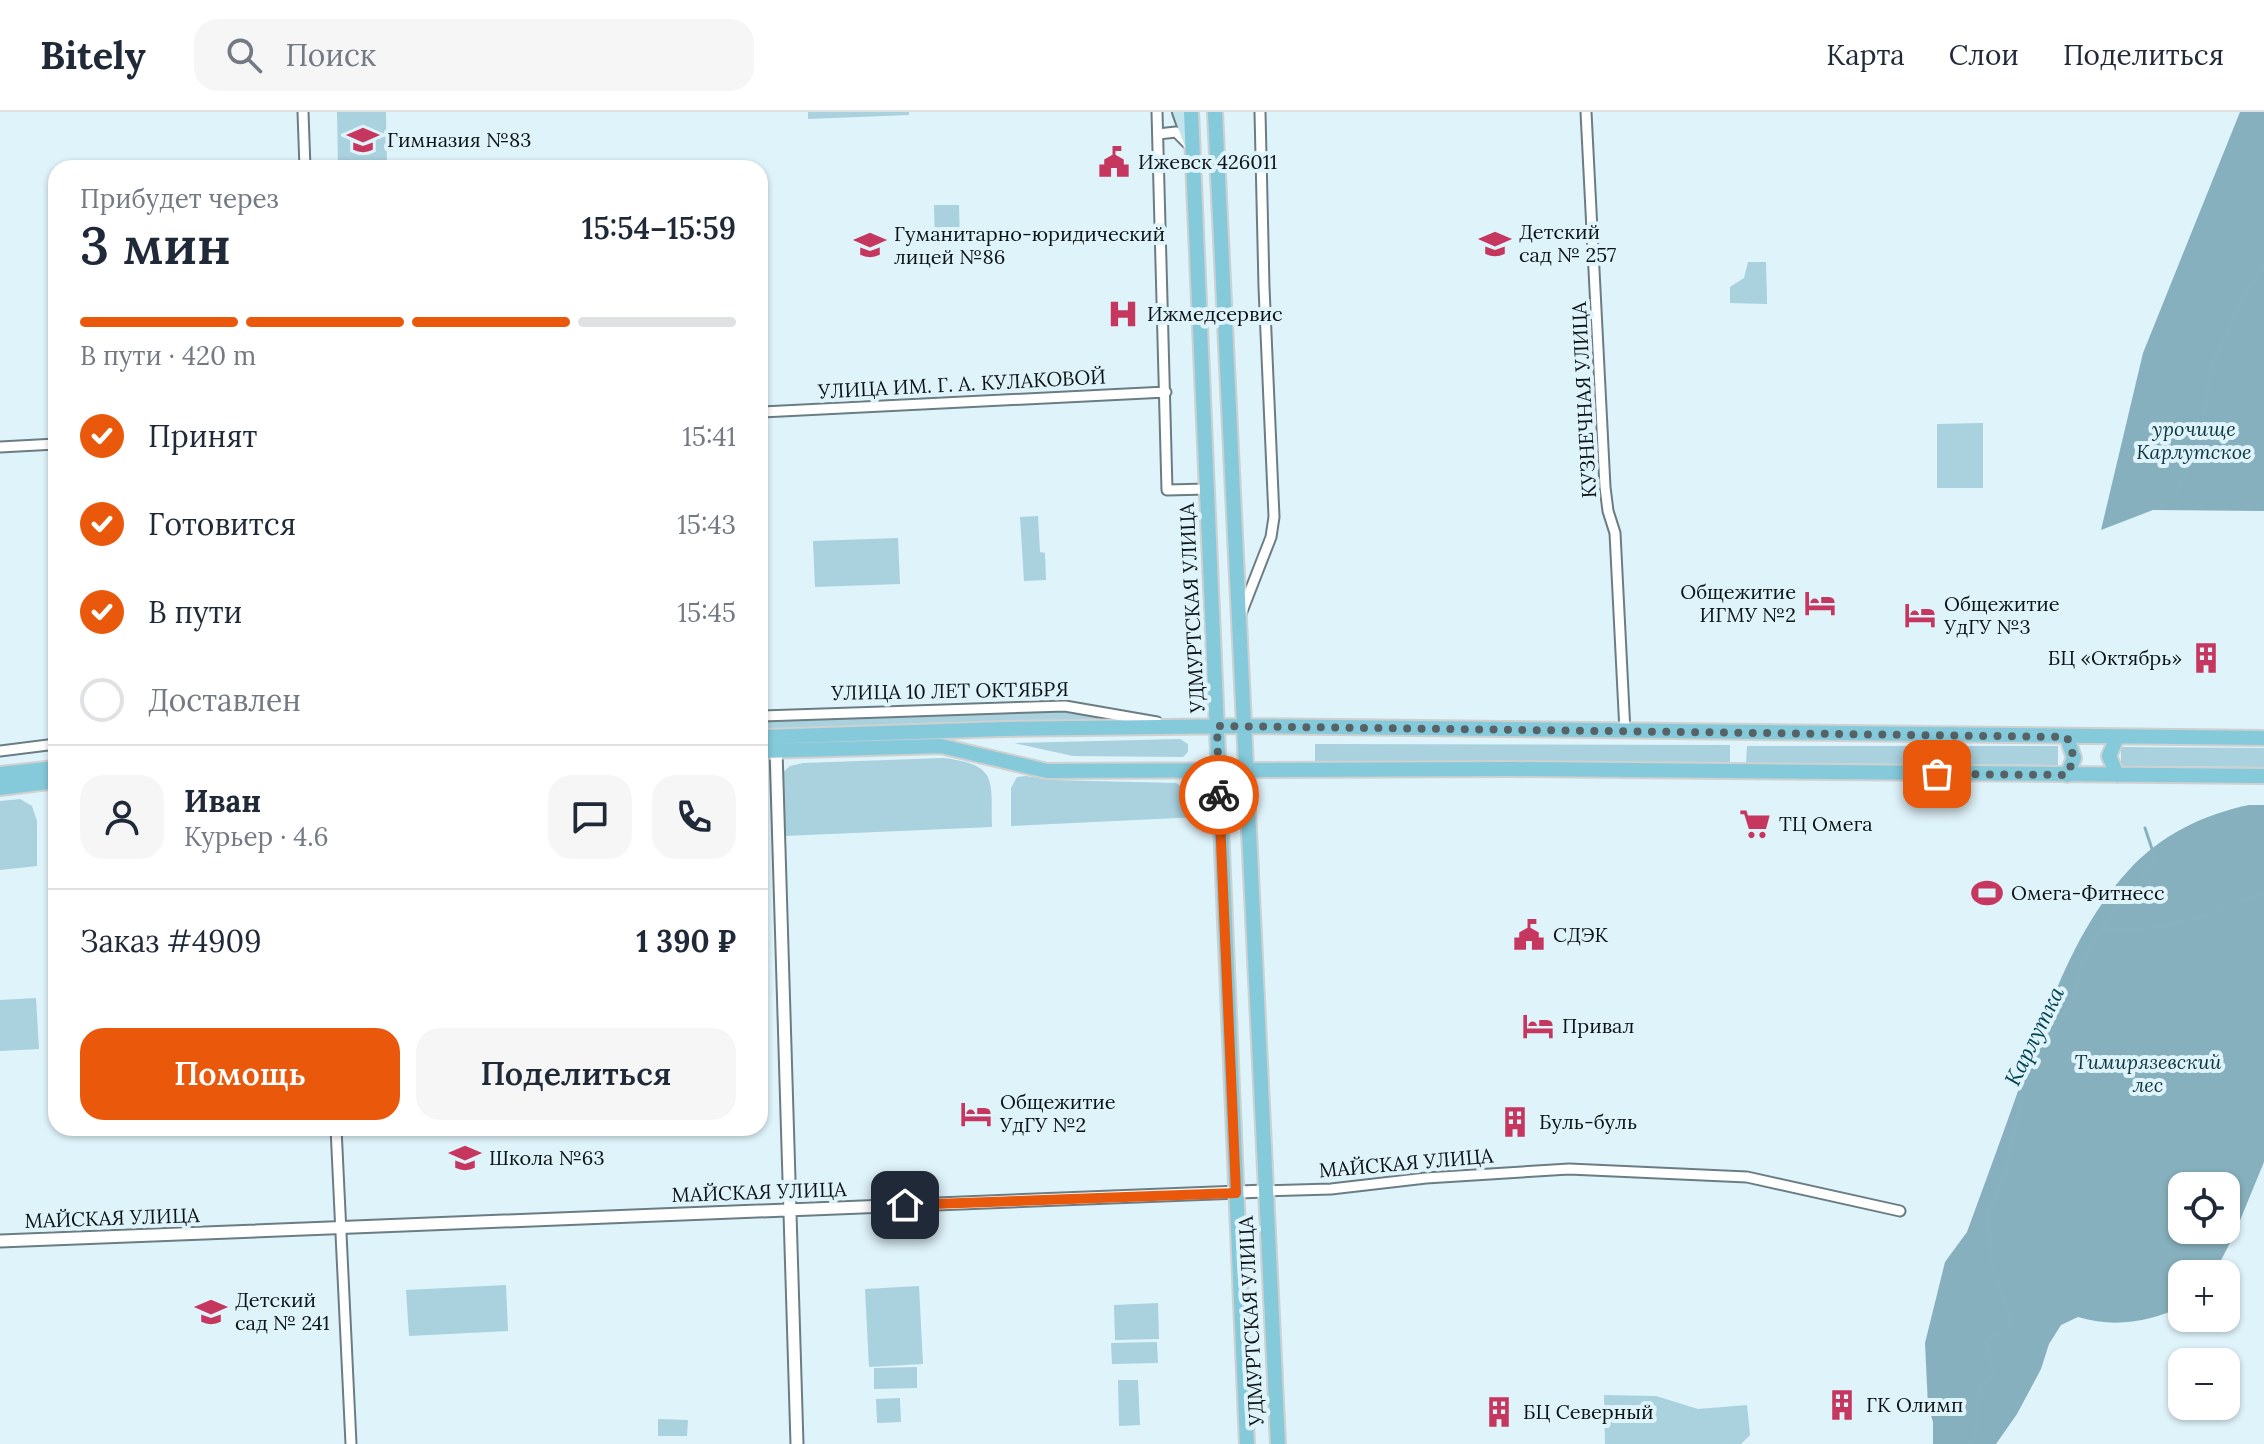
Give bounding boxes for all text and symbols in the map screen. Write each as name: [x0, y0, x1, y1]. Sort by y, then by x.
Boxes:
search box: [194, 19, 754, 91]
text: Bitely: [40, 31, 146, 79]
icon: search: [222, 33, 266, 77]
text: Поиск: [286, 36, 376, 74]
text: Карта: [1826, 37, 1905, 73]
text: Слои: [1949, 37, 2019, 73]
text: Поделиться: [2063, 37, 2224, 73]
school or university icon: Гимназия №83: [346, 123, 380, 157]
place label: Гимназия №83: [387, 127, 531, 152]
public building icon: Ижевск 426011: [1097, 145, 1131, 179]
place label: Ижевск 426011: [1138, 149, 1277, 174]
text: Прибудет через: [80, 182, 279, 215]
text: 15:54–15:59: [582, 209, 736, 247]
text: 3 мин: [80, 212, 231, 278]
place label: Детский сад № 257: [1519, 219, 1616, 267]
place label: Гуманитарно-юридический лицей №86: [894, 221, 1165, 269]
school or university icon: Детский сад № 257: [1478, 227, 1512, 261]
school or university icon: Гуманитарно-юридический лицей №86: [853, 228, 887, 262]
hospital icon: Ижмедсервис: [1106, 297, 1140, 331]
place label: Ижмедсервис: [1147, 301, 1283, 326]
street label: КУЗНЕЧНАЯ УЛИЦА: [1566, 301, 1601, 499]
text: В пути · 420 m: [80, 339, 256, 372]
street label: УЛИЦА ИМ. Г. А. КУЛАКОВОЙ: [816, 363, 1107, 404]
icon: check: [80, 414, 124, 458]
park label: урочище Карлутское: [2136, 416, 2252, 464]
text: Принят: [148, 417, 257, 455]
text: 15:41: [682, 420, 736, 453]
icon: check: [80, 502, 124, 546]
street label: УДМУРТСКАЯ УЛИЦА: [1174, 502, 1210, 714]
text: Готовится: [148, 505, 296, 543]
text: 15:43: [677, 508, 736, 541]
place label: Общежитие ИГМУ №2: [1680, 579, 1796, 627]
hotel icon: Общежитие ИГМУ №2: [1803, 586, 1837, 620]
icon: check: [80, 590, 124, 634]
place label: Общежитие УдГУ №3: [1943, 591, 2060, 639]
text: В пути: [148, 593, 242, 631]
text: 15:45: [678, 596, 736, 629]
hotel icon: Общежитие УдГУ №3: [1903, 598, 1937, 632]
building icon: БЦ «Октябрь»: [2189, 641, 2223, 675]
place label: БЦ «Октябрь»: [2048, 645, 2182, 670]
street label: УЛИЦА 10 ЛЕТ ОКТЯБРЯ: [830, 676, 1069, 705]
text: Доставлен: [148, 681, 301, 719]
pin: [1903, 740, 1971, 808]
icon: bag: [1915, 752, 1959, 796]
courier: [1179, 755, 1259, 835]
icon: bike: [1197, 773, 1241, 817]
button: person: [80, 775, 164, 859]
button: chat: [548, 775, 632, 859]
button: phone: [652, 775, 736, 859]
text: Иван: [184, 782, 261, 820]
supermarket icon: ТЦ Омега: [1738, 807, 1772, 841]
place label: ТЦ Омега: [1779, 811, 1873, 836]
text: Курьер · 4.6: [184, 820, 329, 853]
sports icon: Омега-Фитнесс: [1970, 876, 2004, 910]
place label: Омега-Фитнесс: [2011, 880, 2165, 905]
public building icon: СДЭК: [1512, 918, 1546, 952]
text: Заказ #4909: [80, 922, 262, 960]
text: 1 390 ₽: [636, 922, 736, 960]
place label: СДЭК: [1553, 922, 1609, 947]
water label: Карлутка: [1998, 981, 2070, 1090]
hotel icon: Привал: [1521, 1009, 1555, 1043]
place label: Привал: [1562, 1013, 1634, 1038]
button: Помощь: [80, 1028, 400, 1120]
button: Поделиться: [416, 1028, 736, 1120]
park label: Тимирязевский лес: [2075, 1049, 2222, 1097]
place label: Общежитие УдГУ №2: [999, 1089, 1116, 1137]
hotel icon: Общежитие УдГУ №2: [959, 1097, 993, 1131]
building icon: Буль-буль: [1498, 1105, 1532, 1139]
place label: Буль-буль: [1539, 1109, 1637, 1134]
school or university icon: Школа №63: [448, 1141, 482, 1175]
street label: МАЙСКАЯ УЛИЦА: [1318, 1142, 1495, 1183]
place label: Школа №63: [489, 1145, 605, 1170]
pin: [871, 1171, 939, 1239]
map controls: [2168, 1172, 2240, 1420]
button: locate: [2168, 1172, 2240, 1244]
street label: МАЙСКАЯ УЛИЦА: [671, 1176, 847, 1207]
icon: home: [883, 1183, 927, 1227]
street label: МАЙСКАЯ УЛИЦА: [24, 1202, 200, 1233]
street label: УДМУРТСКАЯ УЛИЦА: [1233, 1215, 1269, 1427]
button: +: [2168, 1260, 2240, 1332]
place label: Детский сад № 241: [235, 1287, 330, 1335]
school or university icon: Детский сад № 241: [194, 1295, 228, 1329]
button: −: [2168, 1348, 2240, 1420]
building icon: ГК Олимп: [1825, 1388, 1859, 1422]
place label: ГК Олимп: [1866, 1392, 1963, 1417]
building icon: БЦ Северный: [1482, 1395, 1516, 1429]
place label: БЦ Северный: [1523, 1399, 1654, 1424]

